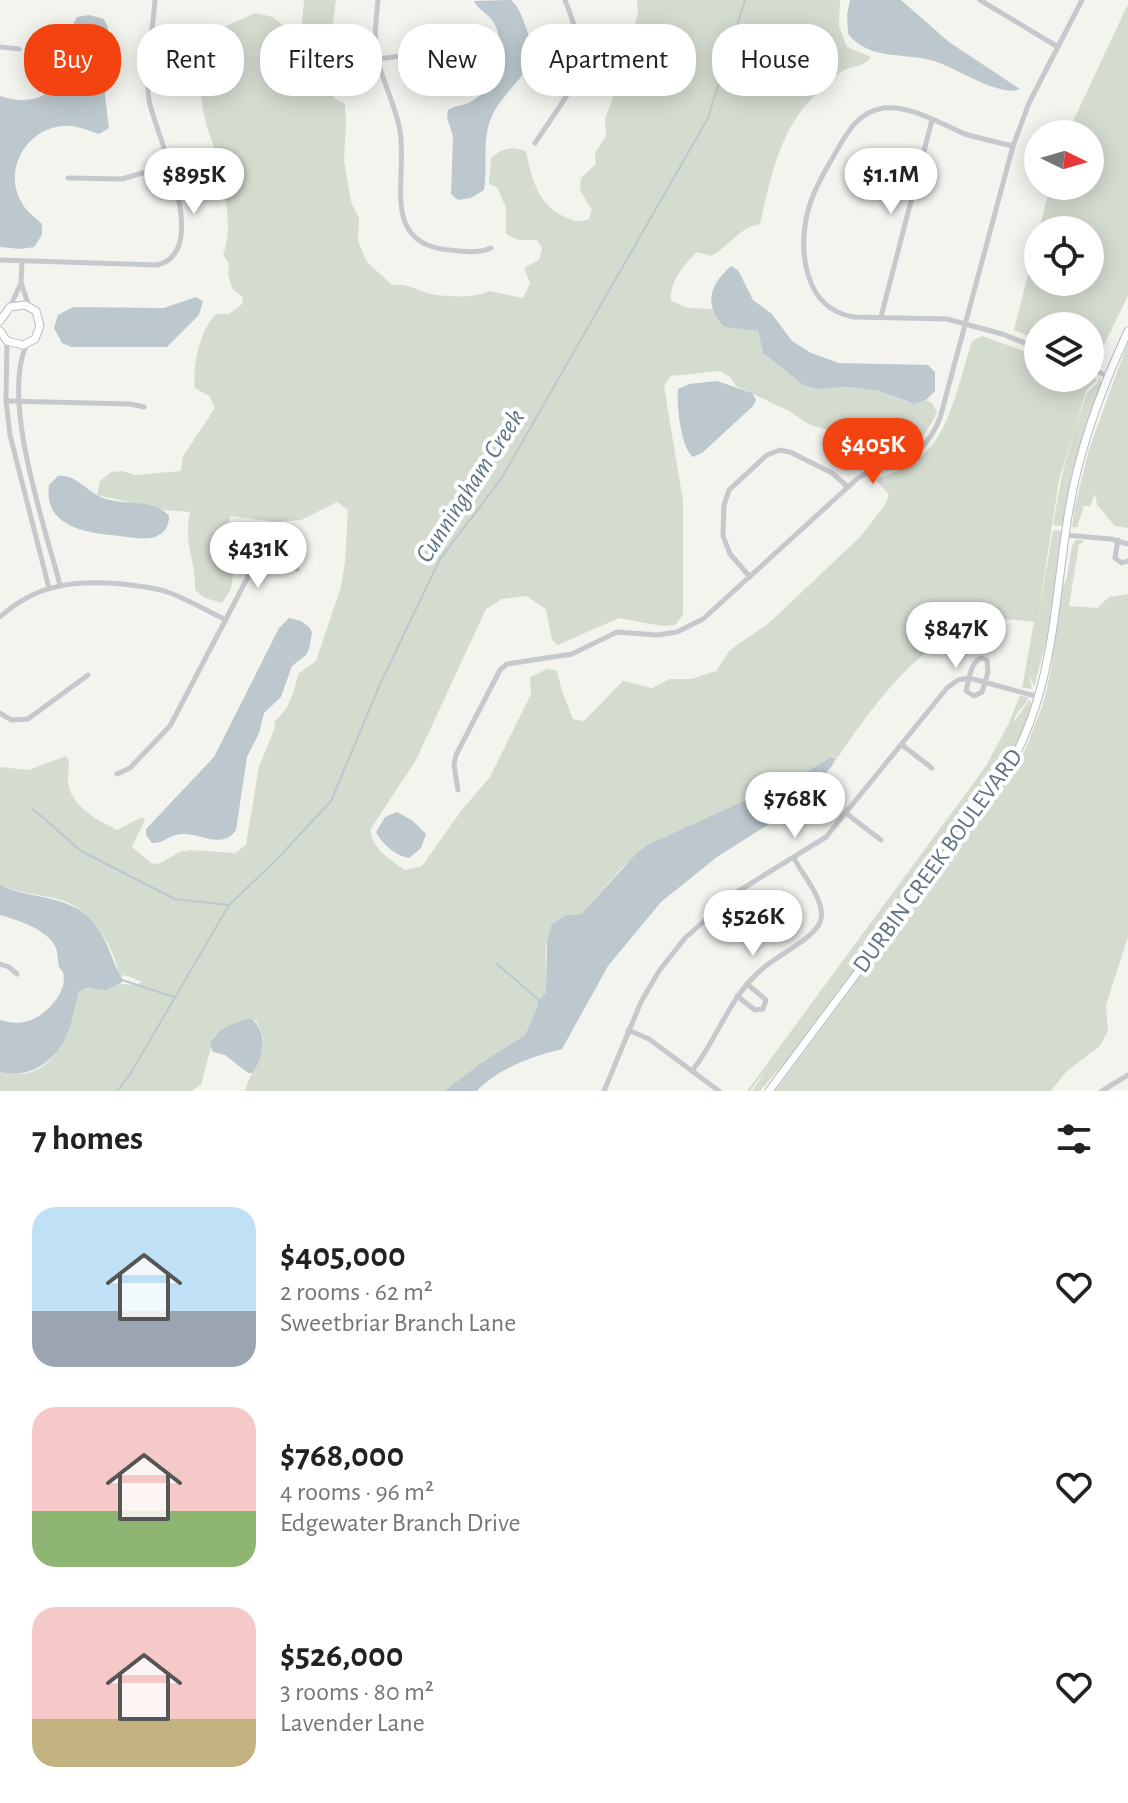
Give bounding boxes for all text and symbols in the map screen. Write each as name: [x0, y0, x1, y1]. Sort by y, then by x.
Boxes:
chip: Buy: [24, 24, 121, 96]
chip: Rent: [137, 24, 244, 96]
chip: Filters: [260, 24, 382, 96]
chip: New: [398, 24, 505, 96]
chip: Apartment: [521, 24, 696, 96]
chip: House: [712, 24, 838, 96]
north arrow: [1024, 120, 1104, 200]
map controls: [1024, 120, 1104, 392]
pin: $895K: [138, 148, 250, 216]
pin: $1.1M: [835, 148, 947, 216]
text: $895K: [162, 161, 226, 187]
text: $1.1M: [862, 161, 920, 187]
button: locate: [1024, 216, 1104, 296]
button: layers: [1024, 312, 1104, 392]
water label: Cunningham Creek: [411, 405, 529, 567]
pin: $405K: [817, 418, 929, 486]
text: $405K: [841, 431, 905, 457]
pin: $431K: [202, 522, 314, 590]
text: $431K: [228, 535, 288, 561]
pin: $847K: [900, 602, 1012, 670]
text: $847K: [924, 615, 988, 641]
street label: DURBIN CREEK BOULEVARD: [849, 745, 1027, 977]
pin: $768K: [739, 772, 851, 840]
text: $768K: [763, 785, 827, 811]
pin: $526K: [697, 890, 809, 958]
text: $526K: [722, 903, 784, 929]
icon: filters: [1052, 1117, 1096, 1161]
text: 7 homes: [32, 1122, 143, 1156]
icon: home: [96, 1239, 192, 1335]
text: $405,000: [280, 1239, 406, 1273]
icon: heart: [1052, 1265, 1096, 1309]
text: 2 rooms · 62 m²: [280, 1279, 433, 1305]
text: Sweetbriar Branch Lane: [280, 1310, 516, 1336]
icon: home: [96, 1439, 192, 1535]
text: $768,000: [280, 1439, 404, 1473]
icon: heart: [1052, 1465, 1096, 1509]
text: 4 rooms · 96 m²: [280, 1479, 434, 1505]
text: Edgewater Branch Drive: [280, 1510, 521, 1536]
icon: home: [96, 1639, 192, 1735]
text: $526,000: [280, 1639, 403, 1673]
icon: heart: [1052, 1665, 1096, 1709]
text: 3 rooms · 80 m²: [280, 1679, 434, 1705]
text: Lavender Lane: [280, 1710, 425, 1736]

